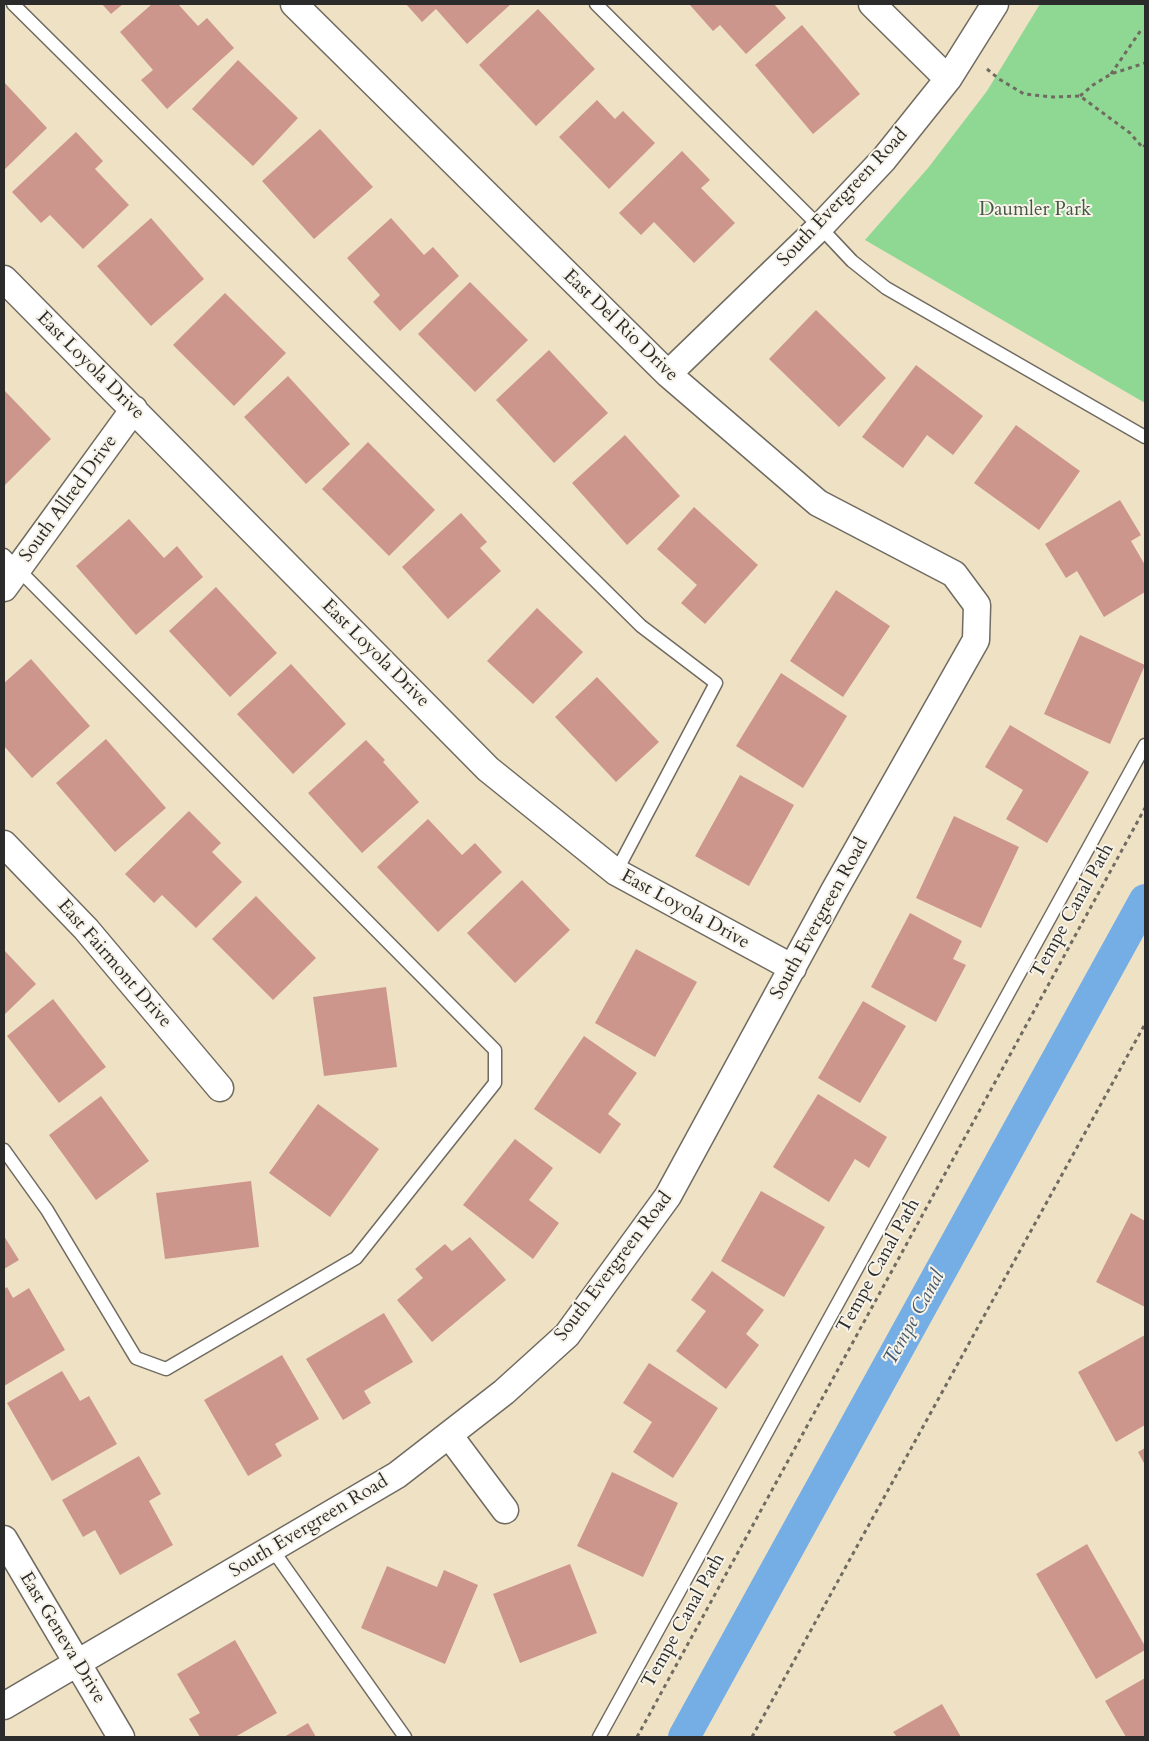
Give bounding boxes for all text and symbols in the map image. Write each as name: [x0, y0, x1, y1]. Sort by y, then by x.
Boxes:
street label: South Evergreen Road: [773, 124, 913, 272]
park label: Daumler Park: [979, 200, 1091, 222]
street label: East Del Rio Drive: [558, 265, 682, 387]
street label: East Loyola Drive: [31, 307, 149, 425]
street label: South Allred Drive: [15, 431, 123, 567]
street label: East Loyola Drive: [316, 595, 434, 713]
street label: South Evergreen Road: [766, 834, 874, 1004]
street label: Tempe Canal Path: [1027, 840, 1119, 982]
street label: East Loyola Drive: [617, 865, 753, 955]
street label: East Fairmont Drive: [52, 895, 176, 1033]
street label: South Evergreen Road: [550, 1188, 678, 1346]
street label: Tempe Canal Path: [833, 1195, 925, 1337]
water label: Tempe Canal: [879, 1266, 951, 1370]
street label: South Evergreen Road: [225, 1471, 393, 1583]
street label: Tempe Canal Path: [638, 1550, 730, 1692]
street label: East Geneva Drive: [14, 1568, 110, 1708]

